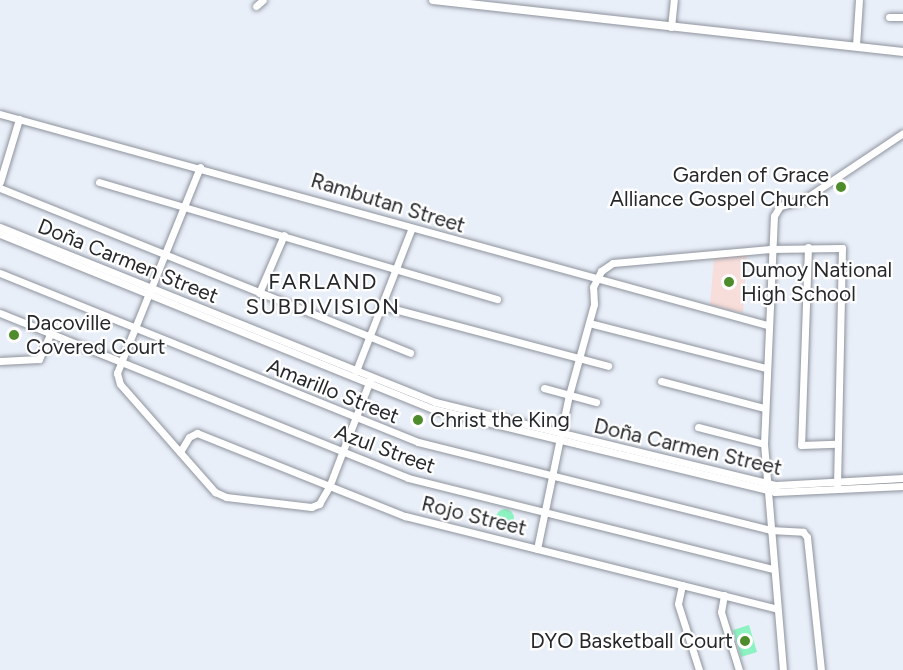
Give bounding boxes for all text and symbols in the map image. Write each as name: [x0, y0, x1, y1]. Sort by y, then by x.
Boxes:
place label: Garden of Grace Alliance Gospel Church: [610, 162, 829, 212]
street label: Rambutan Street: [308, 168, 468, 238]
marker: Garden of Grace Alliance Gospel Church: [834, 180, 848, 194]
street label: Doña Carmen Street: [34, 213, 222, 309]
place label: Dumoy National High School: [741, 257, 892, 307]
district label: FARLAND SUBDIVISION: [246, 268, 400, 320]
marker: Dumoy National High School: [722, 275, 736, 289]
place label: Dacoville Covered Court: [26, 310, 165, 360]
marker: Dacoville Covered Court: [7, 328, 21, 342]
street label: Amarillo Street: [263, 353, 403, 429]
place label: Christ the King: [430, 407, 570, 433]
marker: Christ the King: [411, 413, 425, 427]
street label: Doña Carmen Street: [592, 413, 784, 481]
street label: Azul Street: [331, 419, 439, 479]
street label: Rojo Street: [419, 491, 529, 541]
place label: DYO Basketball Court: [530, 628, 733, 654]
marker: DYO Basketball Court: [738, 634, 752, 648]

